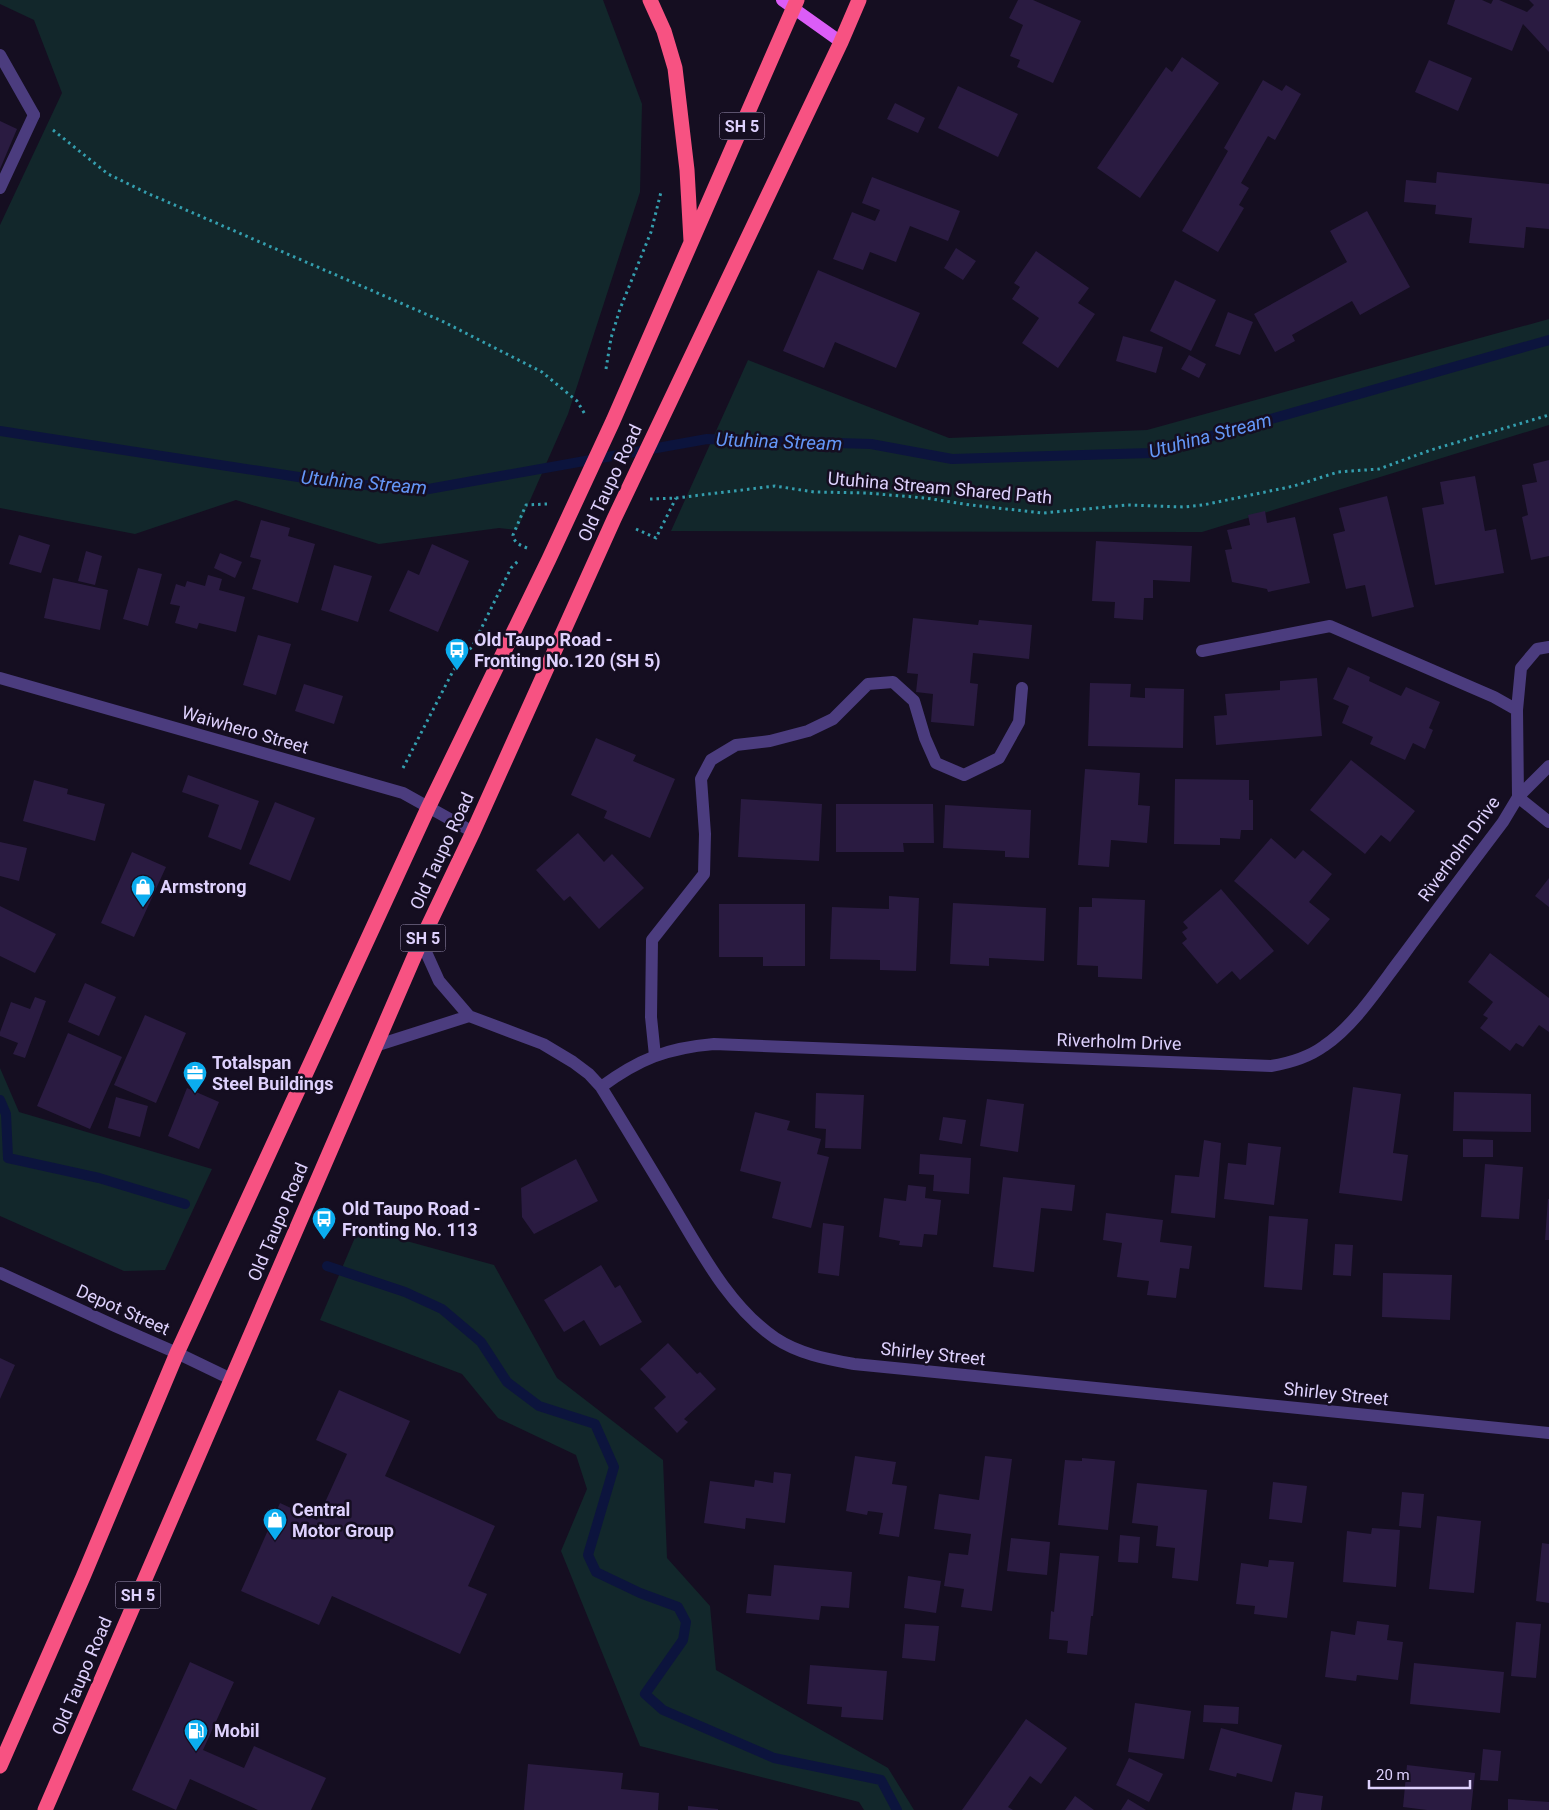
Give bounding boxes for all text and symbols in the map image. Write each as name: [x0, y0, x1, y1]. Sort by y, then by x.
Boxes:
road number: SH 5: [720, 112, 764, 140]
water label: Utuhina Stream: [1146, 408, 1274, 463]
street label: Old Taupo Road: [573, 421, 646, 545]
water label: Utuhina Stream: [715, 428, 843, 455]
water label: Utuhina Stream: [300, 466, 428, 499]
street label: Utuhina Stream Shared Path: [827, 467, 1053, 508]
place label: Old Taupo Road - Fronting No.120 (SH 5): [474, 629, 661, 672]
bus stop icon: Old Taupo Road - Fronting No.120 (SH 5): [444, 637, 470, 671]
street label: Waiwhero Street: [179, 701, 311, 758]
street label: Old Taupo Road: [405, 789, 478, 913]
street label: Riverholm Drive: [1413, 792, 1504, 905]
shop icon: Armstrong: [130, 874, 156, 908]
place label: Armstrong: [160, 876, 246, 897]
road number: SH 5: [400, 924, 446, 951]
street label: Riverholm Drive: [1056, 1029, 1182, 1054]
place label: Totalspan Steel Buildings: [212, 1052, 333, 1094]
office icon: Totalspan Steel Buildings: [182, 1060, 208, 1094]
street label: Old Taupo Road: [243, 1159, 312, 1284]
place label: Old Taupo Road - Fronting No. 113: [342, 1198, 481, 1240]
bus stop icon: Old Taupo Road - Fronting No. 113: [311, 1206, 337, 1240]
street label: Depot Street: [73, 1280, 173, 1339]
street label: Shirley Street: [880, 1338, 987, 1369]
street label: Shirley Street: [1283, 1378, 1390, 1409]
place label: Central Motor Group: [292, 1499, 394, 1541]
shop icon: Central Motor Group: [262, 1507, 288, 1541]
road number: SH 5: [116, 1582, 160, 1608]
street label: Old Taupo Road: [47, 1613, 116, 1738]
fuel station icon: Mobil: [183, 1718, 209, 1752]
place label: Mobil: [214, 1720, 260, 1741]
scale bar: [1369, 1758, 1470, 1790]
text: 20 m: [1376, 1766, 1410, 1784]

